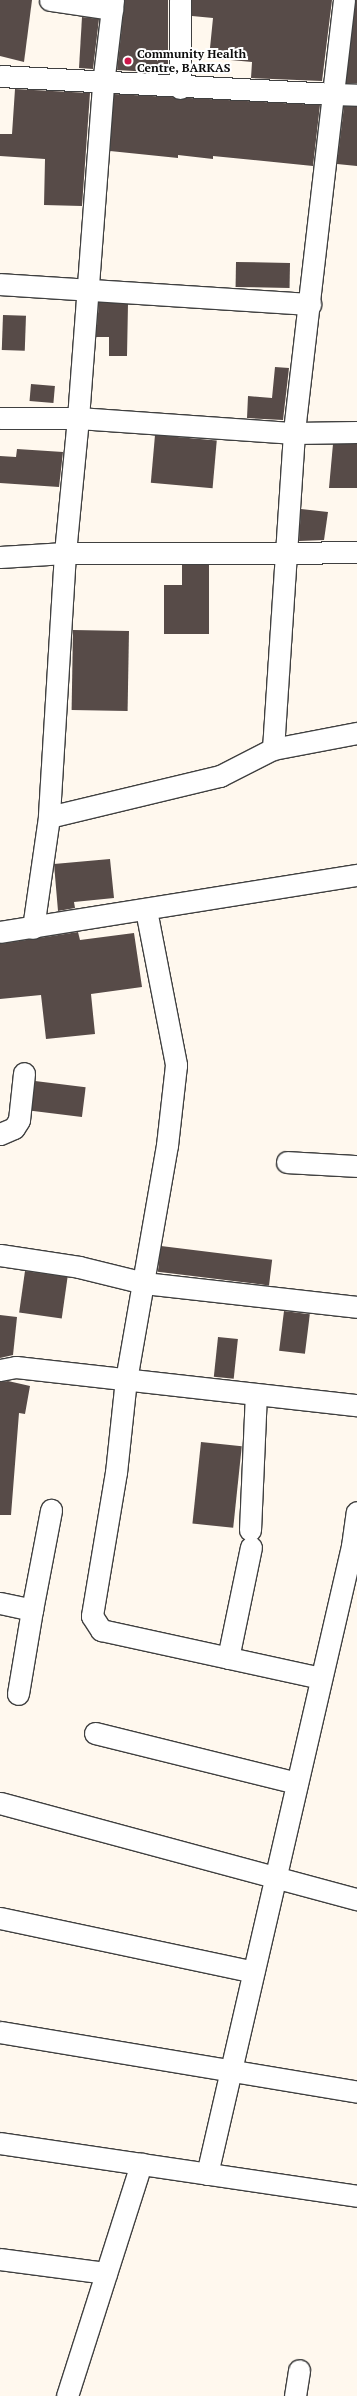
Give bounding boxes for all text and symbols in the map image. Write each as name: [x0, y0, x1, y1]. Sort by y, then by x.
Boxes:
place label: Community Health Centre, BARKAS: [137, 47, 246, 75]
marker: Community Health Centre, BARKAS: [122, 55, 134, 67]

